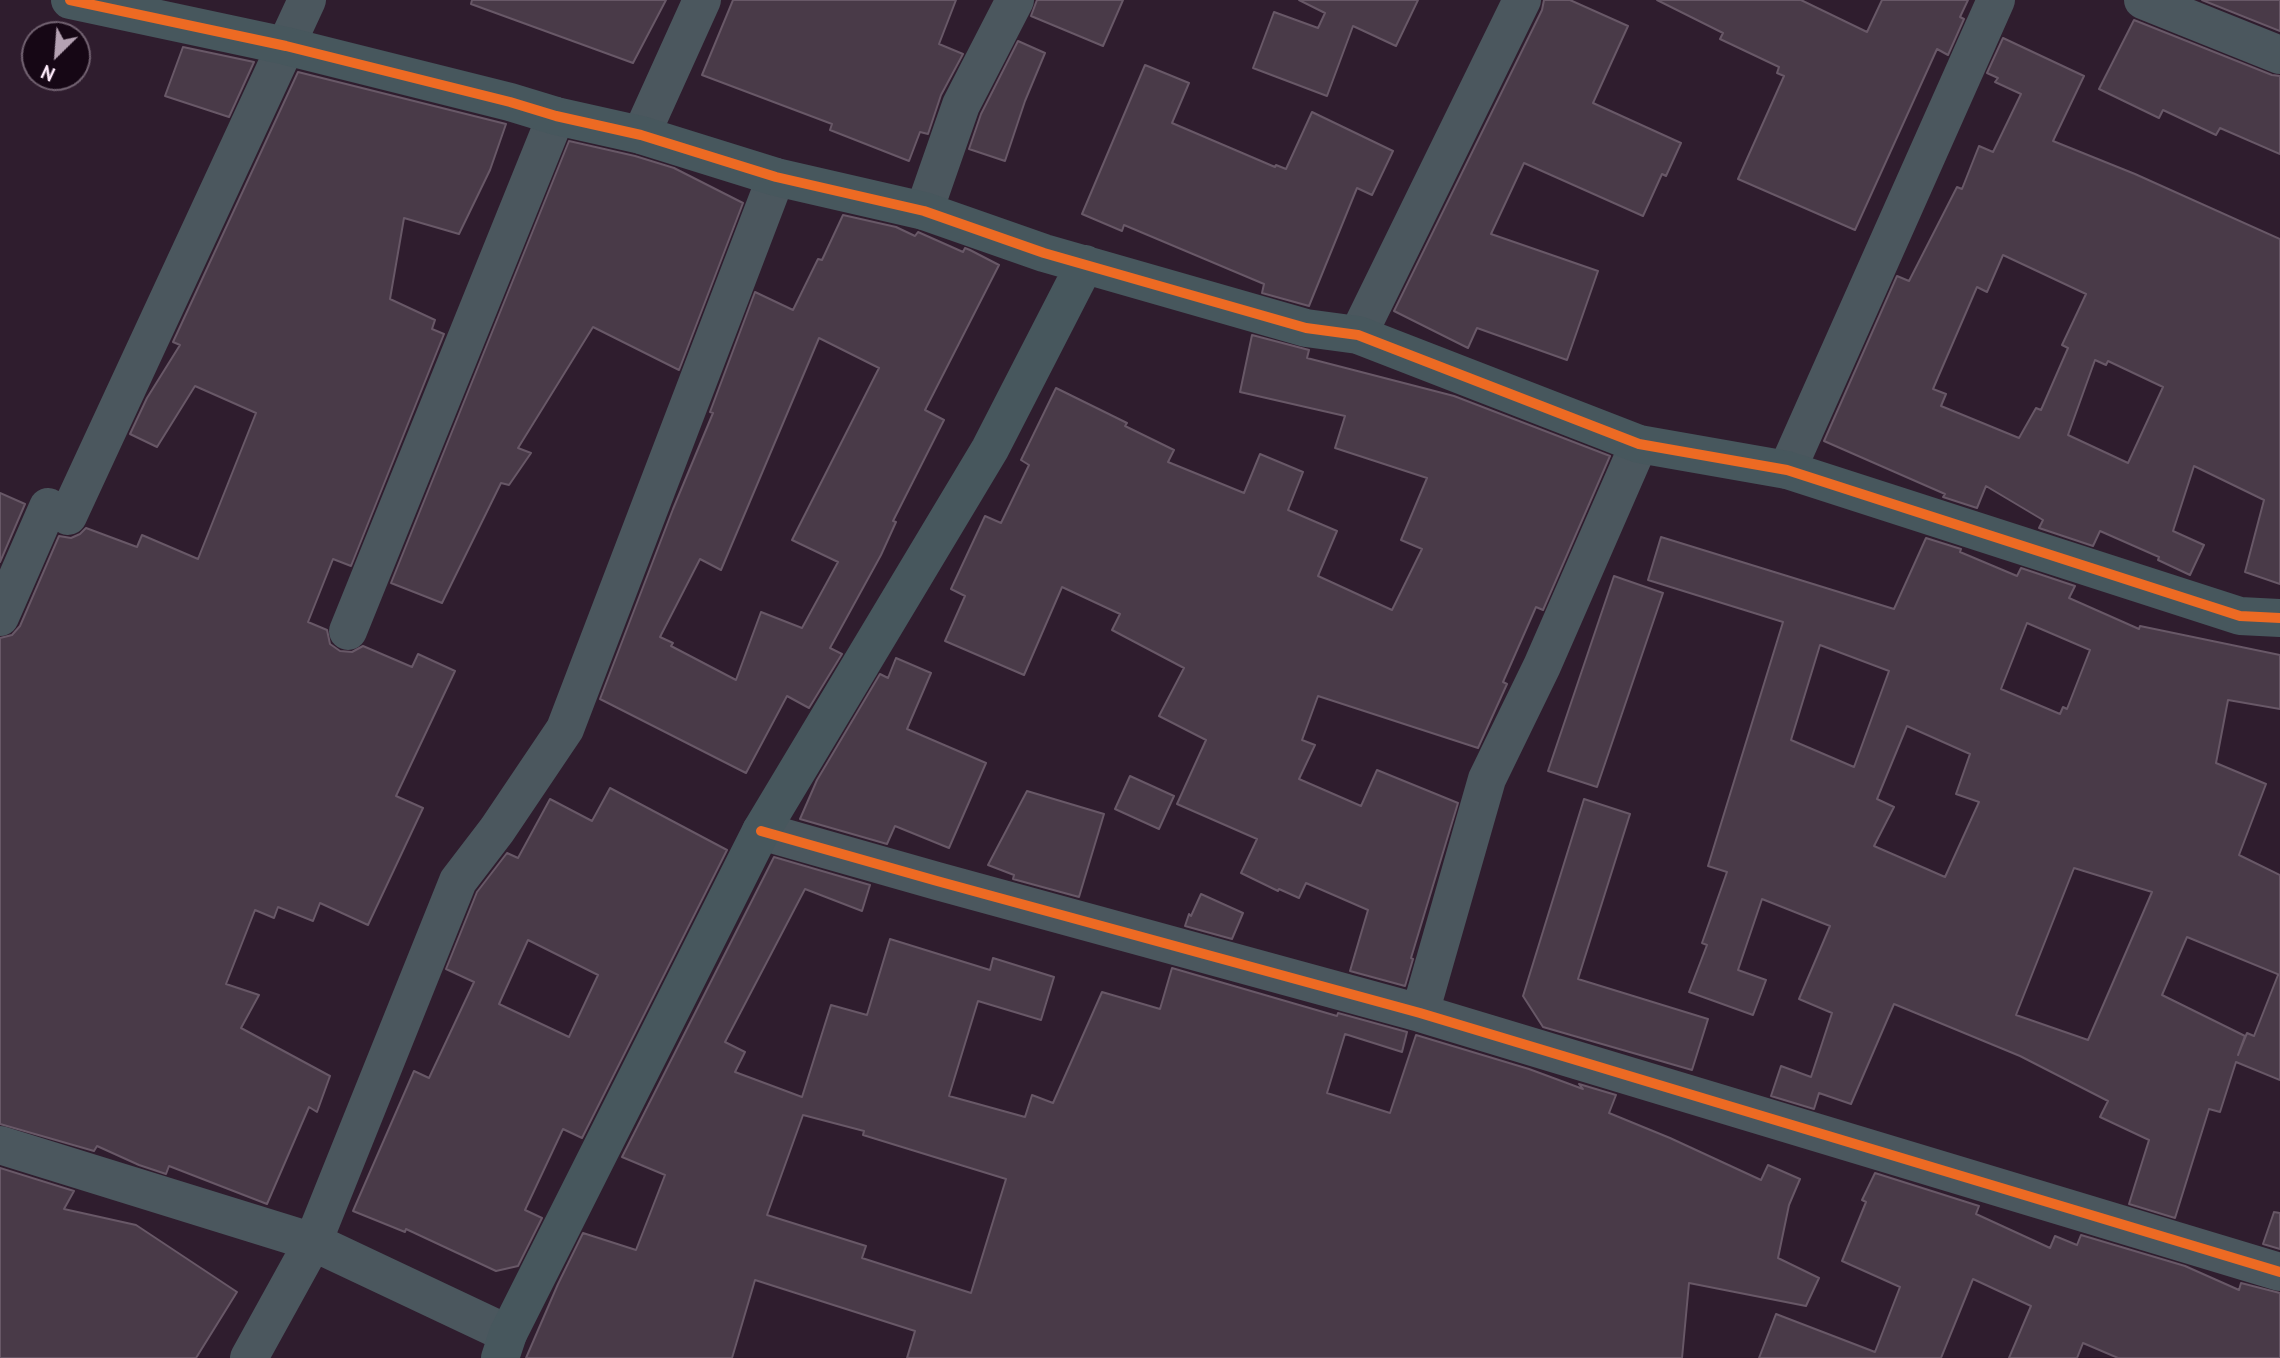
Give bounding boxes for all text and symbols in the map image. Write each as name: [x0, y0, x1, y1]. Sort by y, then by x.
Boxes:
north arrow: [21, 21, 91, 91]
text: N: [37, 60, 59, 87]

